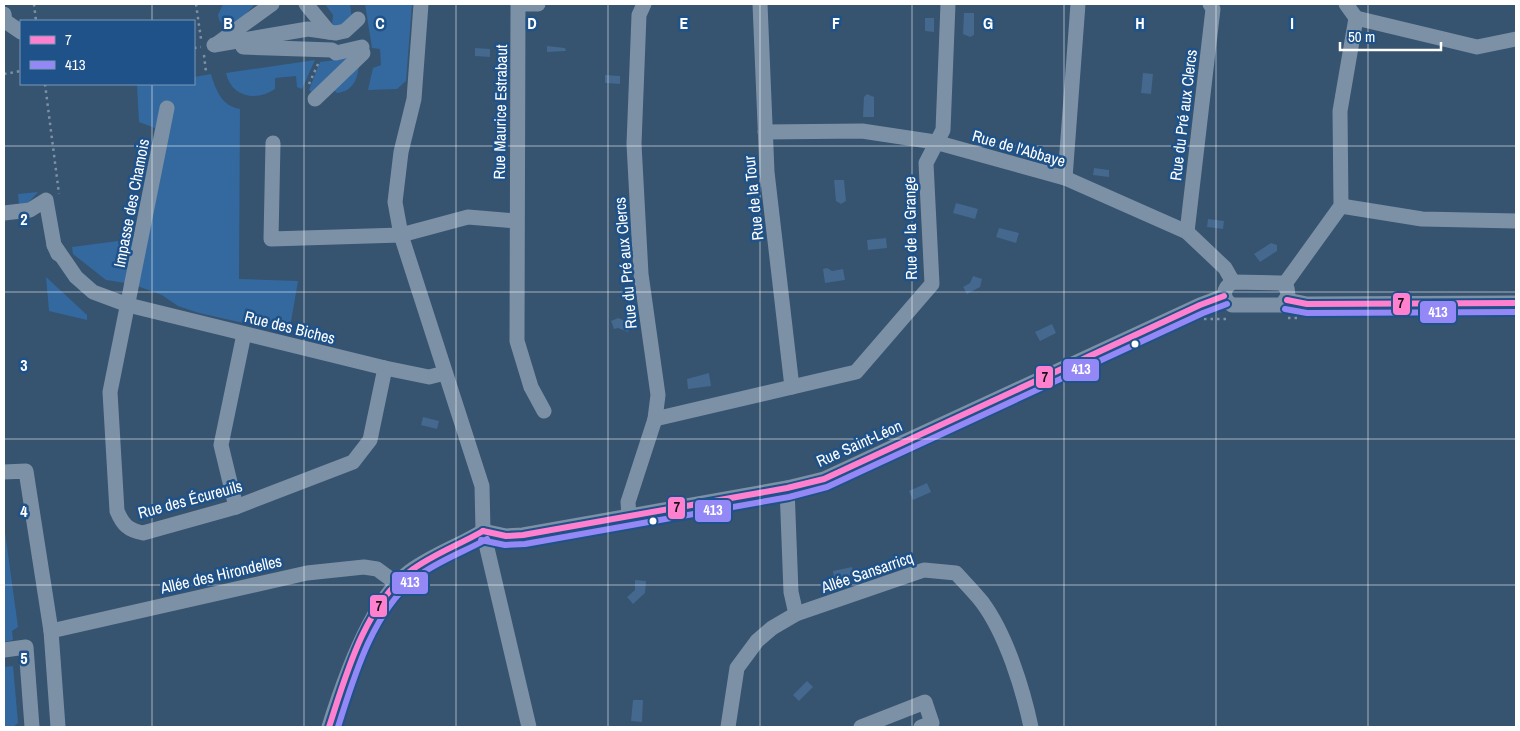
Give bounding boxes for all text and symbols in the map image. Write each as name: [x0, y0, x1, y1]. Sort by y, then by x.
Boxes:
text: B: [223, 12, 233, 34]
text: C: [375, 12, 385, 34]
text: D: [527, 12, 537, 34]
text: E: [680, 12, 689, 34]
text: F: [832, 12, 840, 34]
text: G: [983, 12, 993, 34]
text: H: [1135, 12, 1145, 34]
text: I: [1290, 12, 1294, 34]
legend: [20, 20, 195, 85]
scale bar: [1340, 20, 1441, 52]
text: 50 m: [1348, 26, 1375, 47]
text: 7: [65, 29, 72, 50]
street label: Rue Maurice Estrabaut: [488, 44, 512, 180]
street label: Rue du Pré aux Clercs: [1164, 48, 1202, 182]
text: 413: [65, 54, 86, 75]
street label: Rue de l'Abbaye: [970, 124, 1068, 172]
street label: Impasse des Chamois: [108, 137, 154, 269]
street label: Rue de la Tour: [738, 154, 768, 241]
street label: Rue de la Grange: [898, 176, 922, 280]
street label: Rue du Pré aux Clercs: [608, 196, 642, 330]
text: 2: [20, 208, 28, 230]
line badge: 7: [1392, 292, 1411, 316]
text: 7: [1398, 294, 1405, 312]
line badge: 413: [1419, 300, 1457, 324]
text: 413: [1428, 303, 1448, 321]
street label: Rue des Biches: [242, 305, 338, 349]
unlabelled marker: [1130, 339, 1140, 349]
text: 3: [20, 354, 28, 376]
line badge: 413: [1062, 358, 1100, 382]
text: 413: [1071, 360, 1091, 378]
line badge: 7: [1035, 365, 1054, 389]
text: 7: [1042, 368, 1049, 386]
street label: Rue Saint-Léon: [813, 414, 905, 472]
street label: Rue des Écureuils: [135, 475, 245, 523]
line badge: 7: [667, 496, 686, 520]
text: 7: [674, 498, 681, 516]
line badge: 413: [694, 499, 732, 523]
text: 4: [20, 500, 28, 522]
text: 413: [703, 501, 723, 519]
unlabelled marker: [648, 516, 658, 526]
street label: Allée Sansarricq: [817, 546, 916, 598]
street label: Allée des Hirondelles: [157, 549, 284, 599]
line badge: 413: [391, 571, 429, 595]
text: 413: [400, 573, 420, 591]
line badge: 7: [369, 594, 388, 618]
text: 7: [376, 597, 383, 615]
text: 5: [20, 647, 28, 669]

